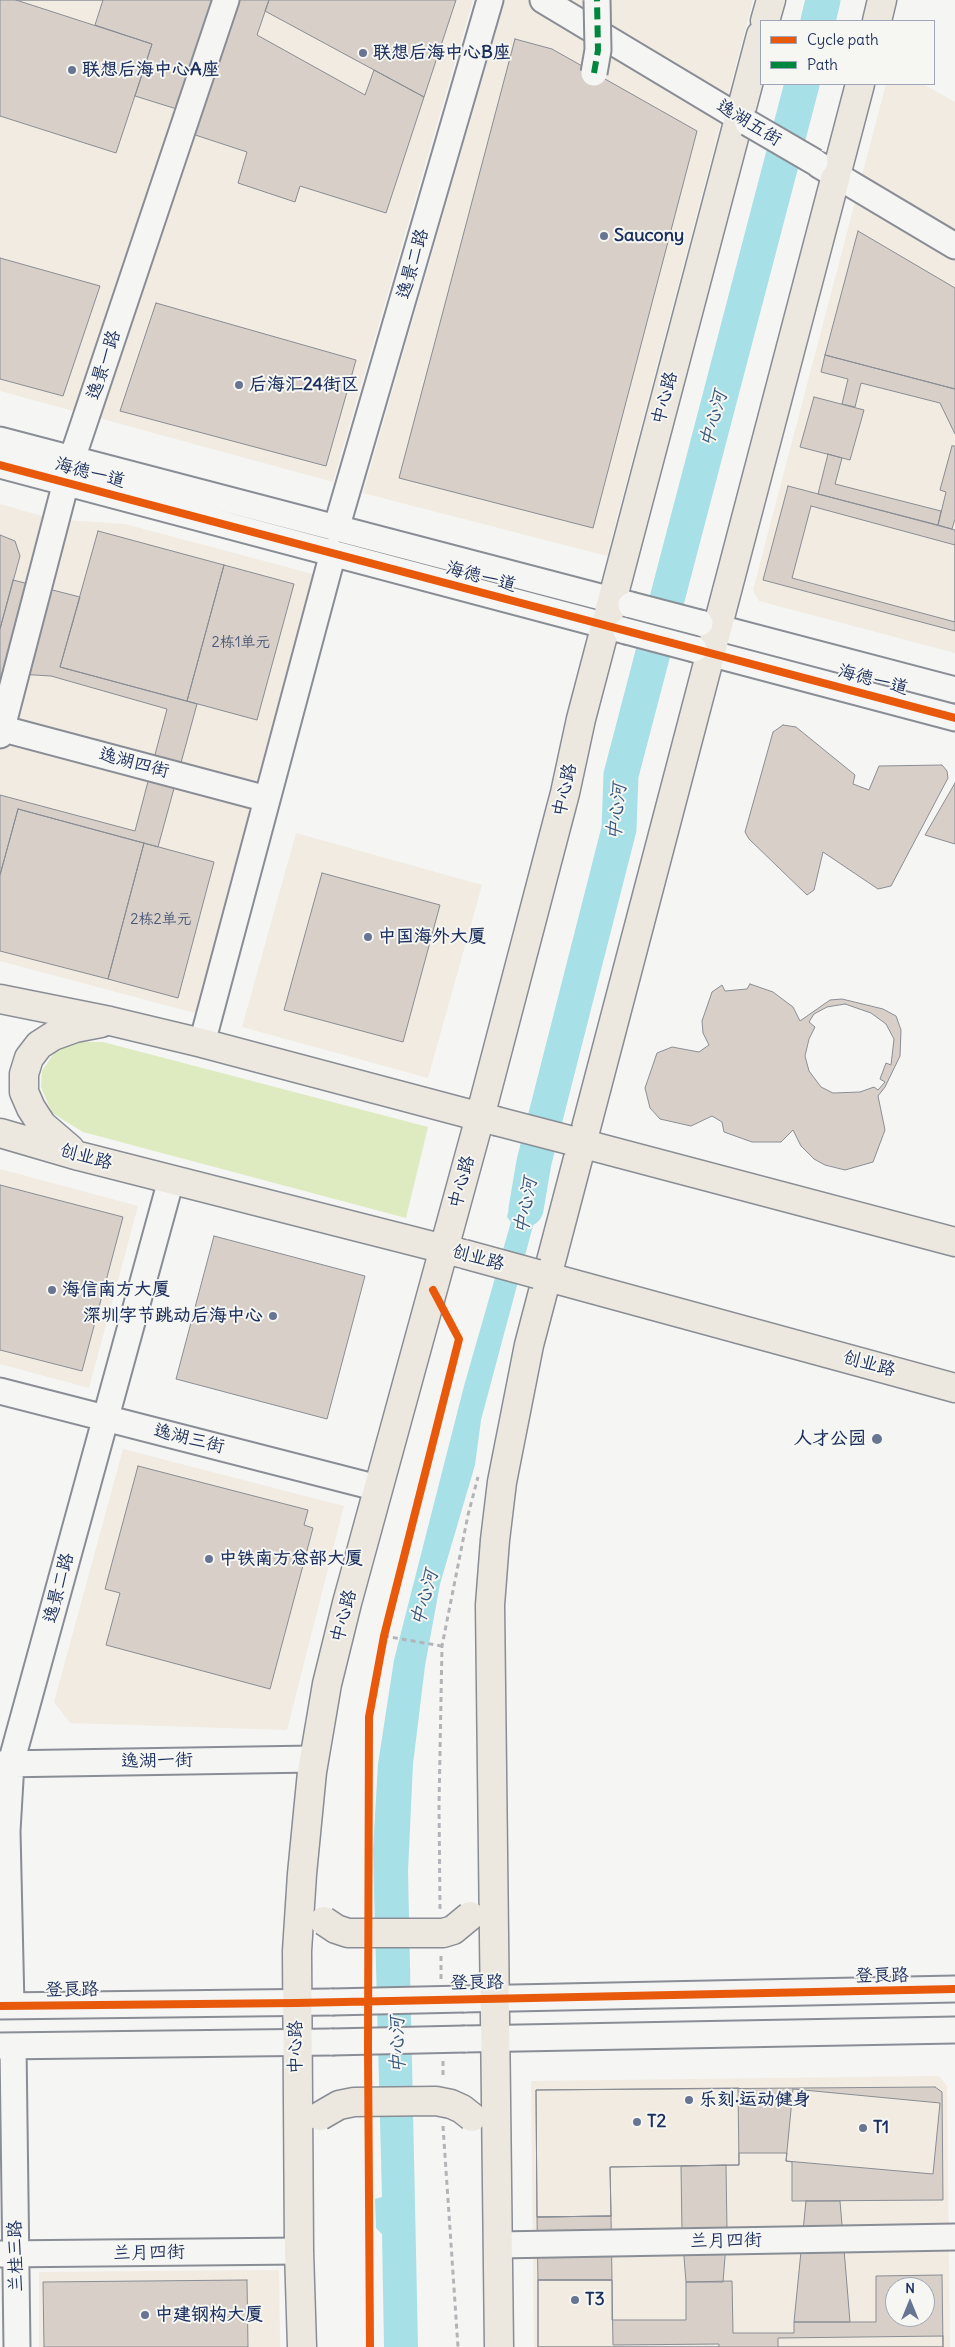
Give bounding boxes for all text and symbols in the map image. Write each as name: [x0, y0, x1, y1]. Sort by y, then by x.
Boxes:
legend: [760, 20, 935, 85]
text: Cycle path: [807, 30, 879, 49]
place label: 联想后海中心B座: [373, 42, 511, 64]
marker: 联想后海中心B座: [357, 47, 369, 59]
text: Path: [807, 55, 838, 74]
place label: 联想后海中心A座: [82, 59, 220, 81]
marker: 联想后海中心A座: [66, 64, 78, 76]
street label: 逸湖五街: [713, 95, 785, 151]
place label: Saucony: [614, 225, 684, 247]
street label: 逸景二路: [393, 226, 433, 302]
marker: Saucony: [598, 230, 610, 242]
street label: 逸景一路: [83, 327, 125, 403]
street label: 中心路: [648, 369, 682, 427]
place label: 后海汇24街区: [249, 374, 359, 396]
marker: 后海汇24街区: [233, 379, 245, 391]
water label: 中心河: [696, 389, 732, 449]
street label: 海德一道: [52, 453, 128, 493]
street label: 海德一道: [443, 557, 519, 597]
house number: 2栋1单元: [211, 634, 271, 652]
street label: 海德一道: [835, 660, 911, 700]
street label: 逸湖四街: [96, 743, 172, 783]
street label: 中心路: [548, 761, 582, 819]
water label: 中心河: [603, 782, 631, 842]
house number: 2栋2单元: [130, 911, 192, 929]
place label: 中国海外大厦: [378, 926, 486, 948]
marker: 中国海外大厦: [362, 931, 374, 943]
street label: 创业路: [57, 1140, 115, 1174]
street label: 中心路: [445, 1153, 479, 1211]
water label: 中心河: [510, 1176, 542, 1236]
street label: 创业路: [449, 1241, 507, 1275]
place label: 海信南方大厦: [62, 1279, 170, 1301]
marker: 海信南方大厦: [46, 1284, 58, 1296]
place label: 深圳字节跳动后海中心: [83, 1305, 263, 1327]
marker: 深圳字节跳动后海中心: [267, 1310, 279, 1322]
street label: 创业路: [840, 1347, 898, 1381]
street label: 逸湖三街: [151, 1420, 227, 1458]
place label: 人才公园: [794, 1428, 866, 1450]
marker: 人才公园: [870, 1432, 884, 1446]
place label: 中铁南方总部大厦: [219, 1548, 363, 1570]
street label: 逸景二路: [39, 1550, 79, 1626]
marker: 中铁南方总部大厦: [203, 1553, 215, 1565]
water label: 中心河: [407, 1568, 443, 1628]
street label: 中心路: [327, 1587, 361, 1645]
street label: 逸湖一街: [121, 1750, 193, 1772]
street label: 登良路: [855, 1965, 909, 1987]
street label: 登良路: [450, 1972, 504, 1994]
street label: 登良路: [45, 1979, 99, 2001]
water label: 中心河: [386, 2016, 410, 2074]
street label: 中心路: [285, 2020, 307, 2074]
place label: 乐刻·运动健身: [699, 2089, 811, 2111]
marker: 乐刻·运动健身: [683, 2094, 695, 2106]
place label: T2: [647, 2111, 666, 2133]
marker: T2: [631, 2116, 643, 2128]
place label: T1: [873, 2117, 889, 2139]
marker: T1: [857, 2122, 869, 2134]
street label: 兰桂三路: [5, 2220, 27, 2292]
street label: 兰月四街: [690, 2230, 762, 2252]
street label: 兰月四街: [113, 2242, 185, 2264]
north arrow: [885, 2277, 935, 2327]
text: N: [905, 2279, 915, 2297]
place label: T3: [585, 2289, 605, 2311]
marker: T3: [569, 2294, 581, 2306]
place label: 中建钢构大厦: [155, 2304, 263, 2326]
marker: 中建钢构大厦: [139, 2309, 151, 2321]

